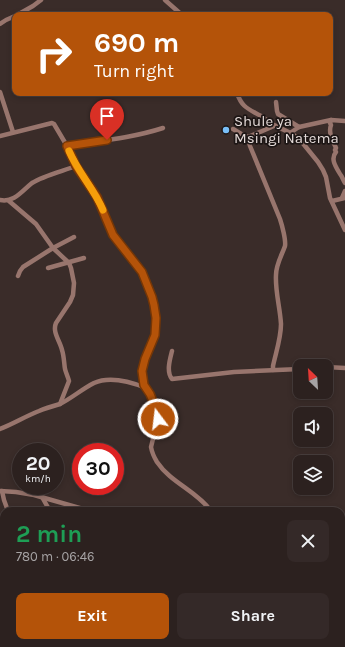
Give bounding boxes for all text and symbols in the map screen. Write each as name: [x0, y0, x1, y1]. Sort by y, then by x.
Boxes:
text: 690 m: [94, 26, 179, 59]
icon: right: [28, 28, 80, 80]
text: Turn right: [94, 60, 174, 82]
pin: [90, 99, 124, 140]
icon: arrive: [96, 105, 118, 127]
place label: Shule ya Msingi Natema: [234, 112, 339, 147]
marker: Shule ya Msingi Natema: [221, 125, 231, 135]
north arrow: [293, 359, 333, 399]
map controls: [293, 359, 333, 495]
position arrow: [137, 398, 179, 440]
button: sound: [293, 407, 333, 447]
speed limit sign: 30: [72, 443, 124, 495]
text: 20: [26, 452, 50, 475]
button: layers: [293, 455, 333, 495]
text: km/h: [25, 473, 51, 485]
text: 2 min: [16, 520, 82, 548]
button: close: [287, 520, 329, 562]
text: 780 m · 06:46: [16, 549, 94, 564]
button: Exit: [16, 593, 169, 639]
button: Share: [177, 593, 329, 639]

